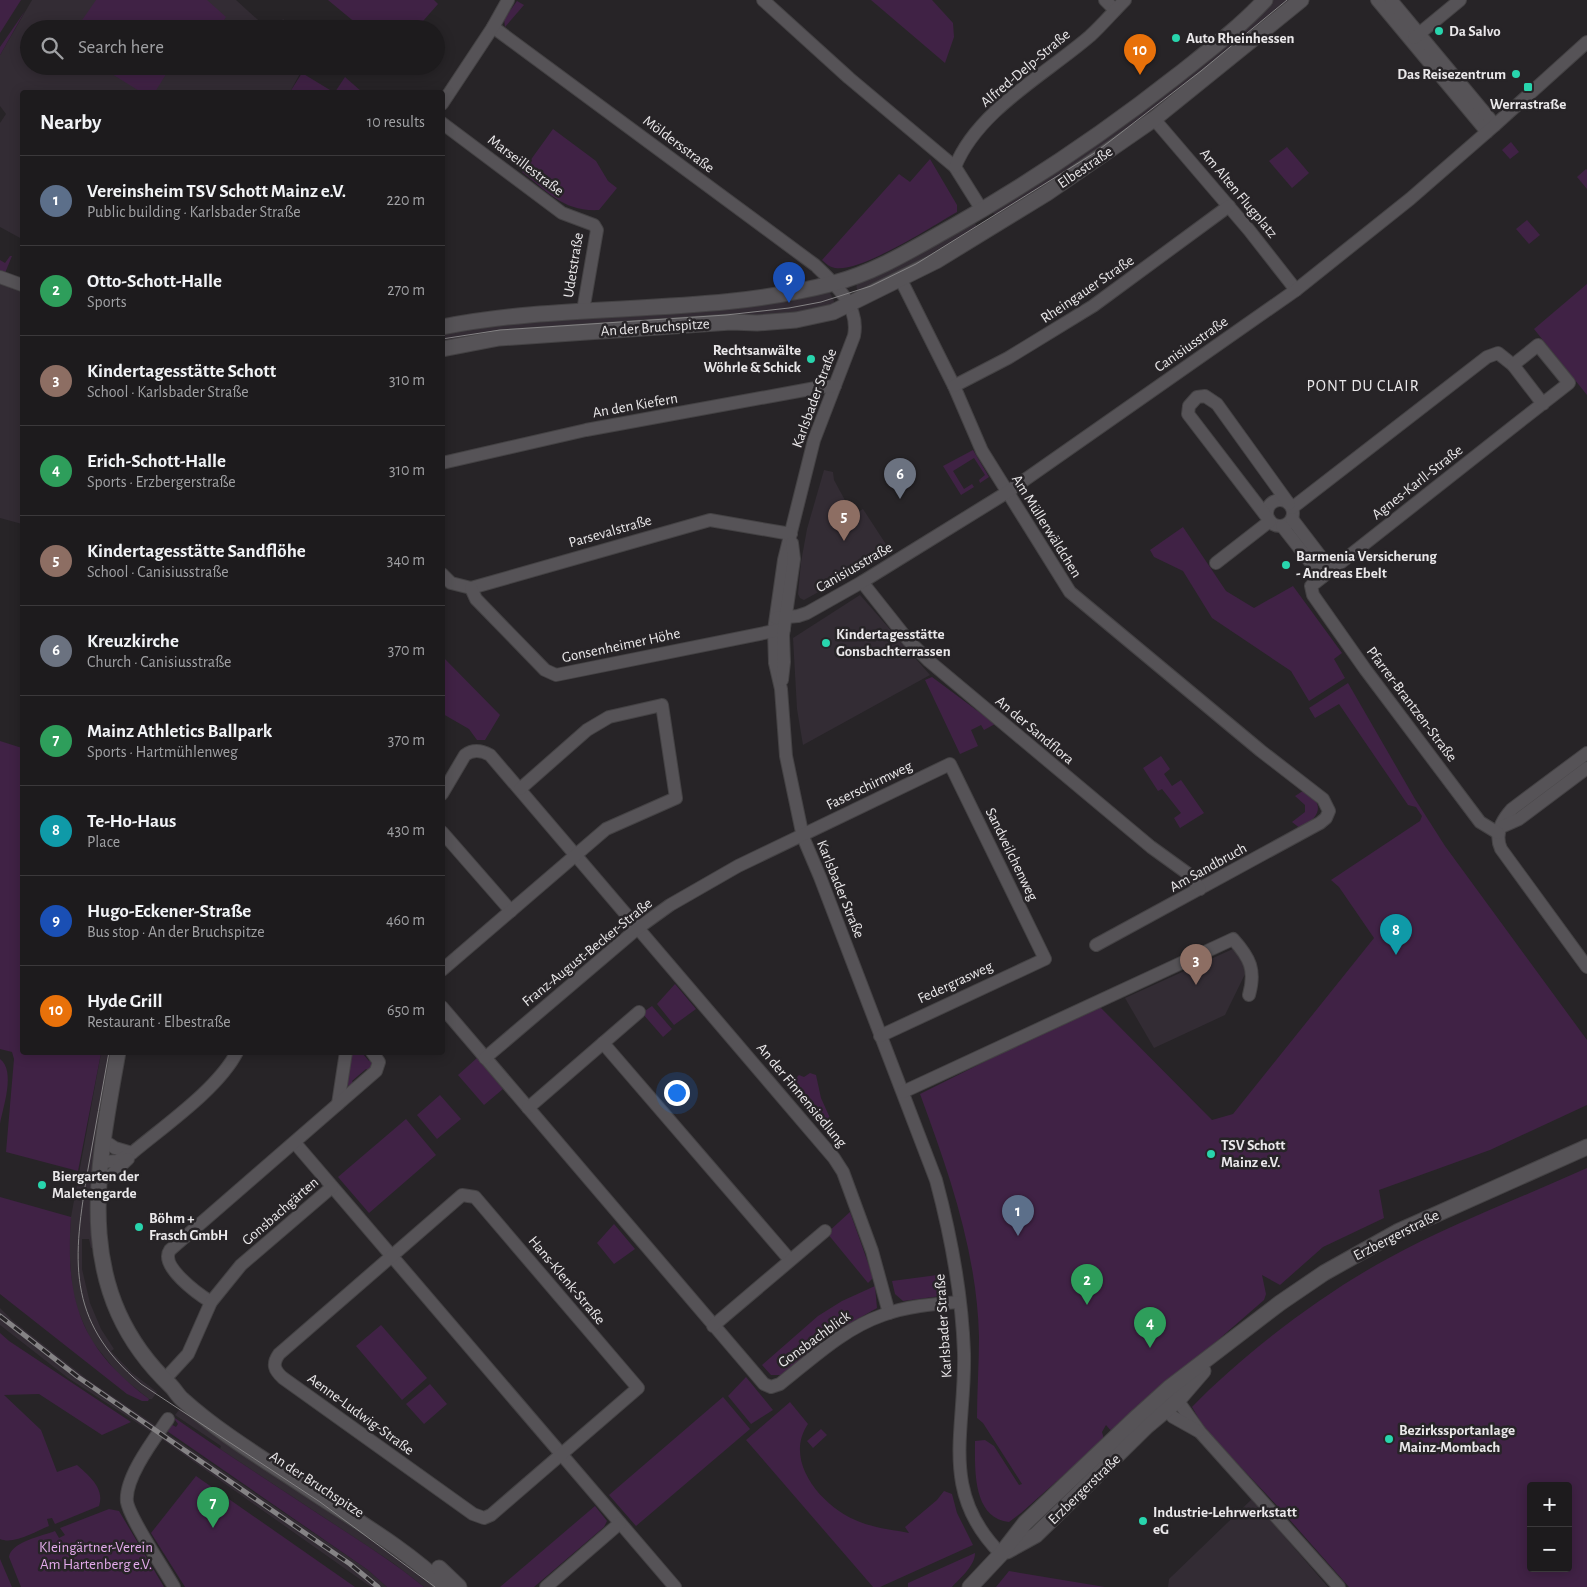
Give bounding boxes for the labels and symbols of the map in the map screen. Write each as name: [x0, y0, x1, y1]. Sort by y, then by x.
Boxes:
place label: Da Salvo: [1449, 24, 1501, 39]
marker: Da Salvo: [1433, 25, 1445, 37]
street label: Alfred-Delp-Straße: [978, 27, 1073, 110]
place label: Auto Rheinhessen: [1186, 31, 1295, 46]
marker: Auto Rheinhessen: [1170, 32, 1182, 44]
pin: 10: [1124, 34, 1156, 75]
place label: Das Reisezentrum: [1397, 67, 1506, 82]
marker: Das Reisezentrum: [1510, 68, 1522, 80]
marker: Werrastraße: [1522, 81, 1534, 93]
place label: Werrastraße: [1490, 97, 1566, 112]
street label: Möldersstraße: [640, 113, 717, 176]
street label: Marseillestraße: [485, 132, 567, 199]
street label: Elbestraße: [1055, 144, 1116, 191]
street label: Am Alten Flugplatz: [1197, 146, 1280, 241]
street label: Udetstraße: [561, 231, 586, 299]
street label: Rheingauer Straße: [1038, 253, 1137, 326]
pin: 9: [773, 262, 805, 303]
street label: Canisiusstraße: [1152, 314, 1231, 375]
street label: An der Bruchspitze: [600, 316, 710, 339]
place label: Rechtsanwälte Wöhrle & Schick: [704, 343, 802, 375]
street label: Karlsbader Straße: [790, 347, 839, 450]
marker: Rechtsanwälte Wöhrle & Schick: [805, 353, 817, 365]
district label: PONT DU CLAIR: [1306, 378, 1420, 394]
street label: An den Kiefern: [591, 391, 679, 420]
street label: Agnes-Karll-Straße: [1369, 442, 1466, 522]
pin: 6: [884, 458, 916, 499]
street label: Am Müllerwäldchen: [1009, 472, 1084, 580]
pin: 5: [828, 500, 860, 541]
street label: Parsevalstraße: [567, 512, 653, 550]
street label: Canisiusstraße: [813, 540, 895, 595]
place label: Barmenia Versicherung - Andreas Ebelt: [1296, 549, 1437, 581]
marker: Barmenia Versicherung - Andreas Ebelt: [1280, 559, 1292, 571]
street label: Gonsenheimer Höhe: [561, 626, 682, 665]
place label: Kindertagesstätte Gonsbachterrassen: [836, 627, 951, 659]
marker: Kindertagesstätte Gonsbachterrassen: [820, 637, 832, 649]
street label: Pfarrer-Brantzen-Straße: [1364, 644, 1460, 765]
street label: An der Sandflora: [993, 693, 1077, 767]
street label: Faserschirmweg: [824, 758, 915, 813]
street label: Sandveilchenweg: [983, 805, 1041, 904]
street label: Karlsbader Straße: [814, 838, 867, 940]
street label: Am Sandbruch: [1167, 840, 1249, 895]
street label: Franz-August-Becker-Straße: [520, 895, 655, 1009]
pin: 8: [1380, 914, 1412, 955]
pin: 3: [1180, 944, 1212, 985]
street label: Federgrasweg: [915, 958, 996, 1006]
street label: An der Finnensiedlung: [754, 1040, 850, 1151]
your location: [664, 1080, 690, 1106]
place label: TSV Schott Mainz e.V.: [1221, 1138, 1285, 1170]
marker: TSV Schott Mainz e.V.: [1205, 1148, 1217, 1160]
place label: Biergarten der Maletengarde: [52, 1169, 140, 1201]
street label: Gonsbachgärten: [239, 1174, 321, 1248]
marker: Biergarten der Maletengarde: [36, 1179, 48, 1191]
pin: 1: [1002, 1195, 1034, 1236]
street label: Erzbergerstraße: [1351, 1207, 1442, 1263]
place label: Böhm + Frasch GmbH: [149, 1211, 228, 1243]
marker: Böhm + Frasch GmbH: [133, 1221, 145, 1233]
street label: Hans-Klenk-Straße: [525, 1233, 608, 1328]
pin: 2: [1071, 1264, 1103, 1305]
street label: Karlsbader Straße: [932, 1273, 955, 1379]
pin: 4: [1134, 1307, 1166, 1348]
street label: Gonsbachblick: [775, 1308, 853, 1370]
street label: Aenne-Ludwig-Straße: [305, 1371, 417, 1458]
place label: Bezirkssportanlage Mainz-Mombach: [1399, 1423, 1515, 1455]
marker: Bezirkssportanlage Mainz-Mombach: [1383, 1433, 1395, 1445]
street label: An der Bruchspitze: [267, 1448, 367, 1520]
street label: Erzbergerstraße: [1045, 1451, 1123, 1527]
pin: 7: [197, 1487, 229, 1528]
place label: Industrie-Lehrwerkstatt eG: [1153, 1505, 1297, 1537]
marker: Industrie-Lehrwerkstatt eG: [1137, 1515, 1149, 1527]
park label: Kleingärtner-Verein Am Hartenberg e.V.: [39, 1540, 153, 1572]

